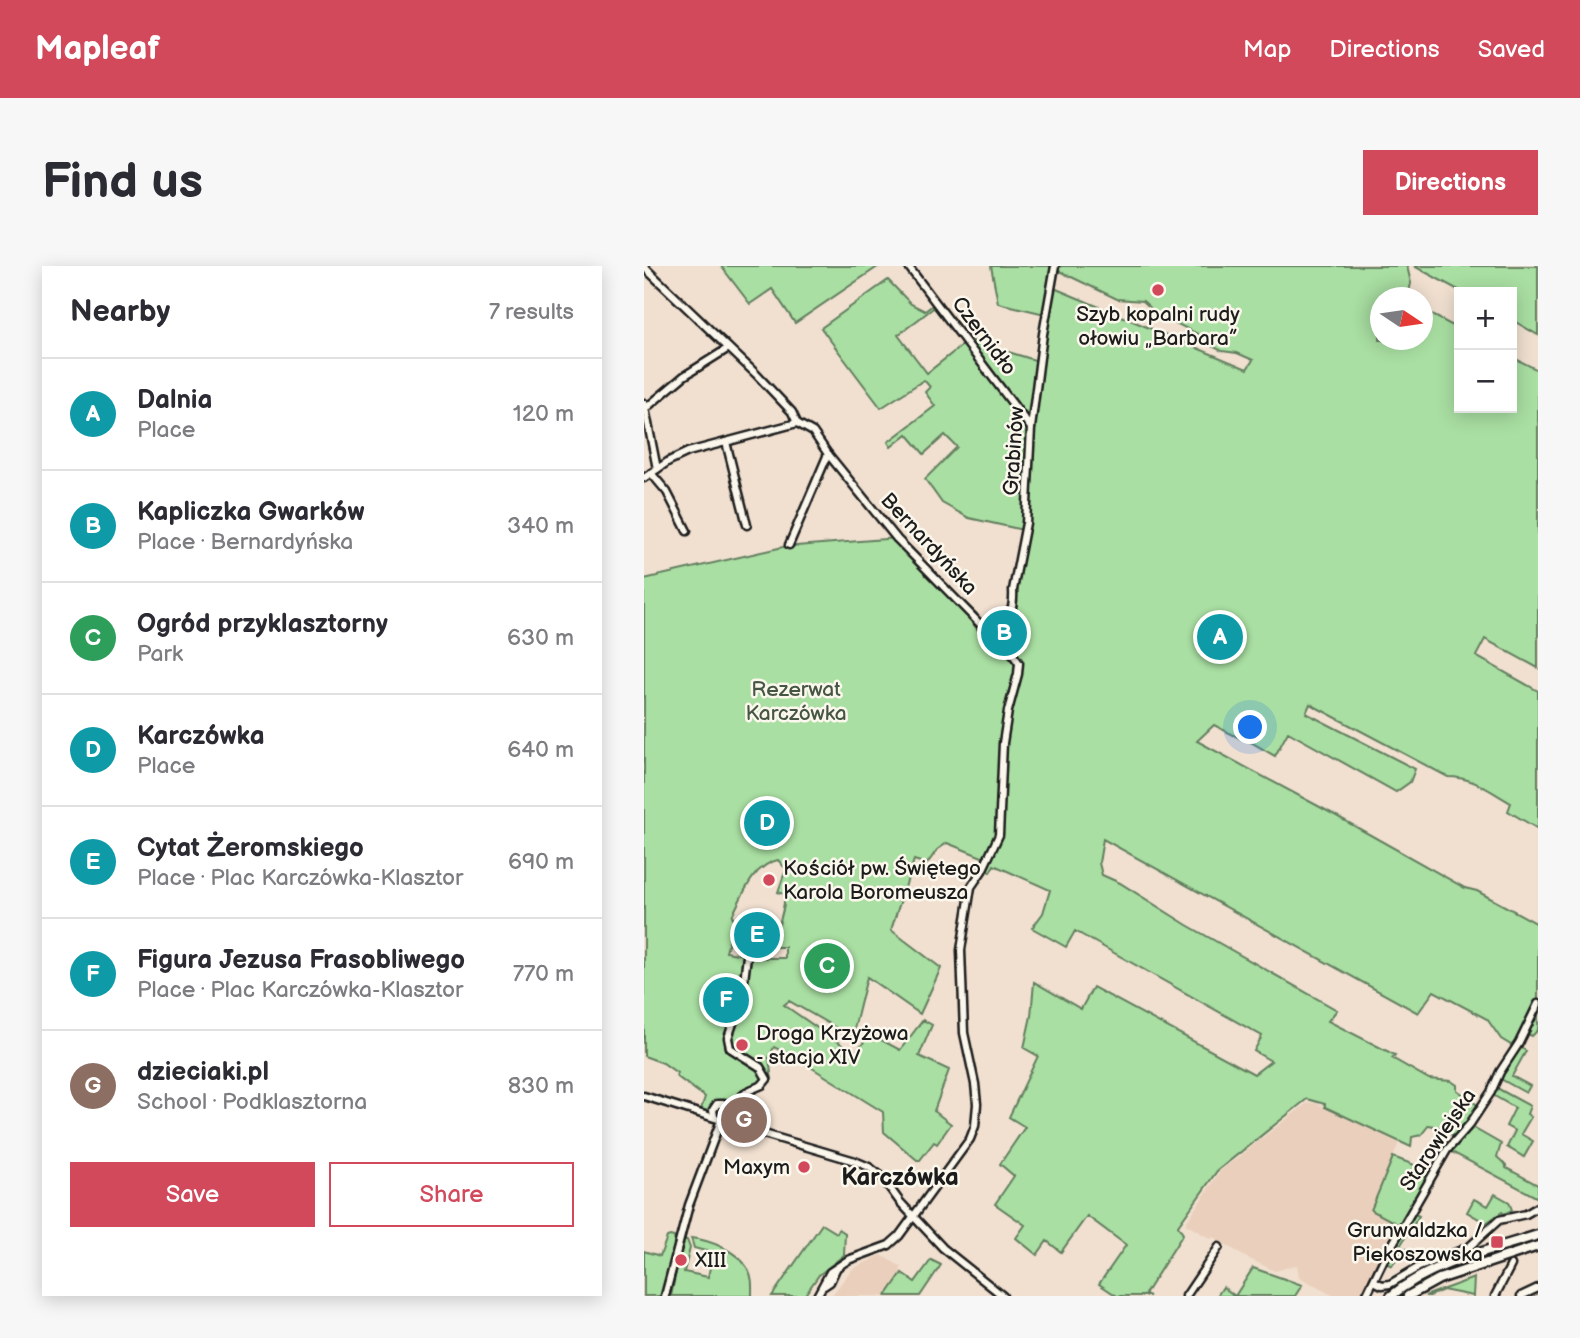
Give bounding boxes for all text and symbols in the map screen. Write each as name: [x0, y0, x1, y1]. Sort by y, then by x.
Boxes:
text: Mapleaf: [35, 29, 160, 69]
text: Map: [1243, 35, 1291, 64]
text: Directions: [1329, 35, 1440, 64]
text: Saved: [1478, 35, 1545, 64]
button: Directions: [1363, 150, 1538, 215]
text: Find us: [42, 153, 203, 212]
marker: Szyb kopalni rudy ołowiu „Barbara”: [1150, 282, 1166, 298]
north arrow: [1370, 287, 1433, 350]
map controls: [1454, 287, 1517, 413]
button: +: [1454, 287, 1517, 350]
street label: Czernidło: [946, 292, 1022, 380]
text: Nearby: [70, 294, 170, 330]
text: 7 results: [489, 298, 574, 326]
place label: Szyb kopalni rudy ołowiu „Barbara”: [1076, 302, 1240, 351]
button: −: [1454, 350, 1517, 413]
text: Dalnia: [137, 385, 212, 416]
text: A: [86, 400, 100, 428]
text: 120 m: [513, 400, 574, 428]
street label: Grabinów: [998, 406, 1030, 496]
text: Place: [137, 416, 195, 444]
street label: Bernardyńska: [875, 488, 983, 600]
text: Kapliczka Gwarków: [137, 497, 364, 528]
text: B: [85, 512, 101, 540]
text: 340 m: [507, 512, 574, 540]
text: Place · Bernardyńska: [137, 528, 353, 556]
pin: B: [981, 607, 1027, 659]
text: Ogród przyklasztorny: [137, 609, 388, 640]
pin: A: [1197, 611, 1243, 663]
text: C: [85, 624, 101, 652]
text: 630 m: [507, 624, 574, 652]
text: Park: [137, 640, 183, 668]
park label: Rezerwat Karczówka: [745, 677, 847, 726]
your location: [1233, 710, 1267, 744]
text: Karczówka: [137, 721, 265, 752]
text: D: [85, 736, 101, 764]
text: 640 m: [507, 736, 574, 764]
text: Place: [137, 752, 195, 780]
pin: D: [744, 797, 790, 849]
text: Cytat Żeromskiego: [137, 833, 364, 864]
text: E: [86, 848, 100, 876]
text: 690 m: [508, 848, 574, 876]
place label: Kościół pw. Świętego Karola Boromeusza: [783, 856, 981, 905]
text: Place · Plac Karczówka-Klasztor: [137, 864, 463, 892]
marker: Kościół pw. Świętego Karola Boromeusza: [761, 872, 777, 888]
pin: E: [734, 909, 780, 961]
pin: C: [804, 940, 850, 992]
text: Figura Jezusa Frasobliwego: [137, 945, 465, 976]
text: F: [86, 960, 100, 988]
text: 770 m: [513, 960, 574, 988]
pin: F: [703, 974, 749, 1026]
text: Place · Plac Karczówka-Klasztor: [137, 976, 463, 1004]
place label: Droga Krzyżowa - stacja XIV: [756, 1021, 909, 1070]
marker: Droga Krzyżowa - stacja XIV: [734, 1037, 750, 1053]
text: dzieciaki.pl: [137, 1057, 269, 1088]
text: G: [85, 1072, 101, 1100]
text: 830 m: [508, 1072, 574, 1100]
street label: Starowiejska: [1395, 1084, 1481, 1196]
text: School · Podklasztorna: [137, 1088, 367, 1116]
pin: G: [721, 1094, 767, 1146]
place label: Maxym: [723, 1155, 790, 1180]
marker: Maxym: [796, 1159, 812, 1175]
button: Save: [70, 1162, 315, 1227]
button: Share: [329, 1162, 574, 1227]
district label: Karczówka: [841, 1163, 959, 1192]
place label: Grunwaldzka / Piekoszowska: [1347, 1218, 1483, 1267]
marker: Grunwaldzka / Piekoszowska: [1489, 1234, 1505, 1250]
place label: XIII: [694, 1248, 726, 1273]
marker: XIII: [673, 1252, 689, 1268]

